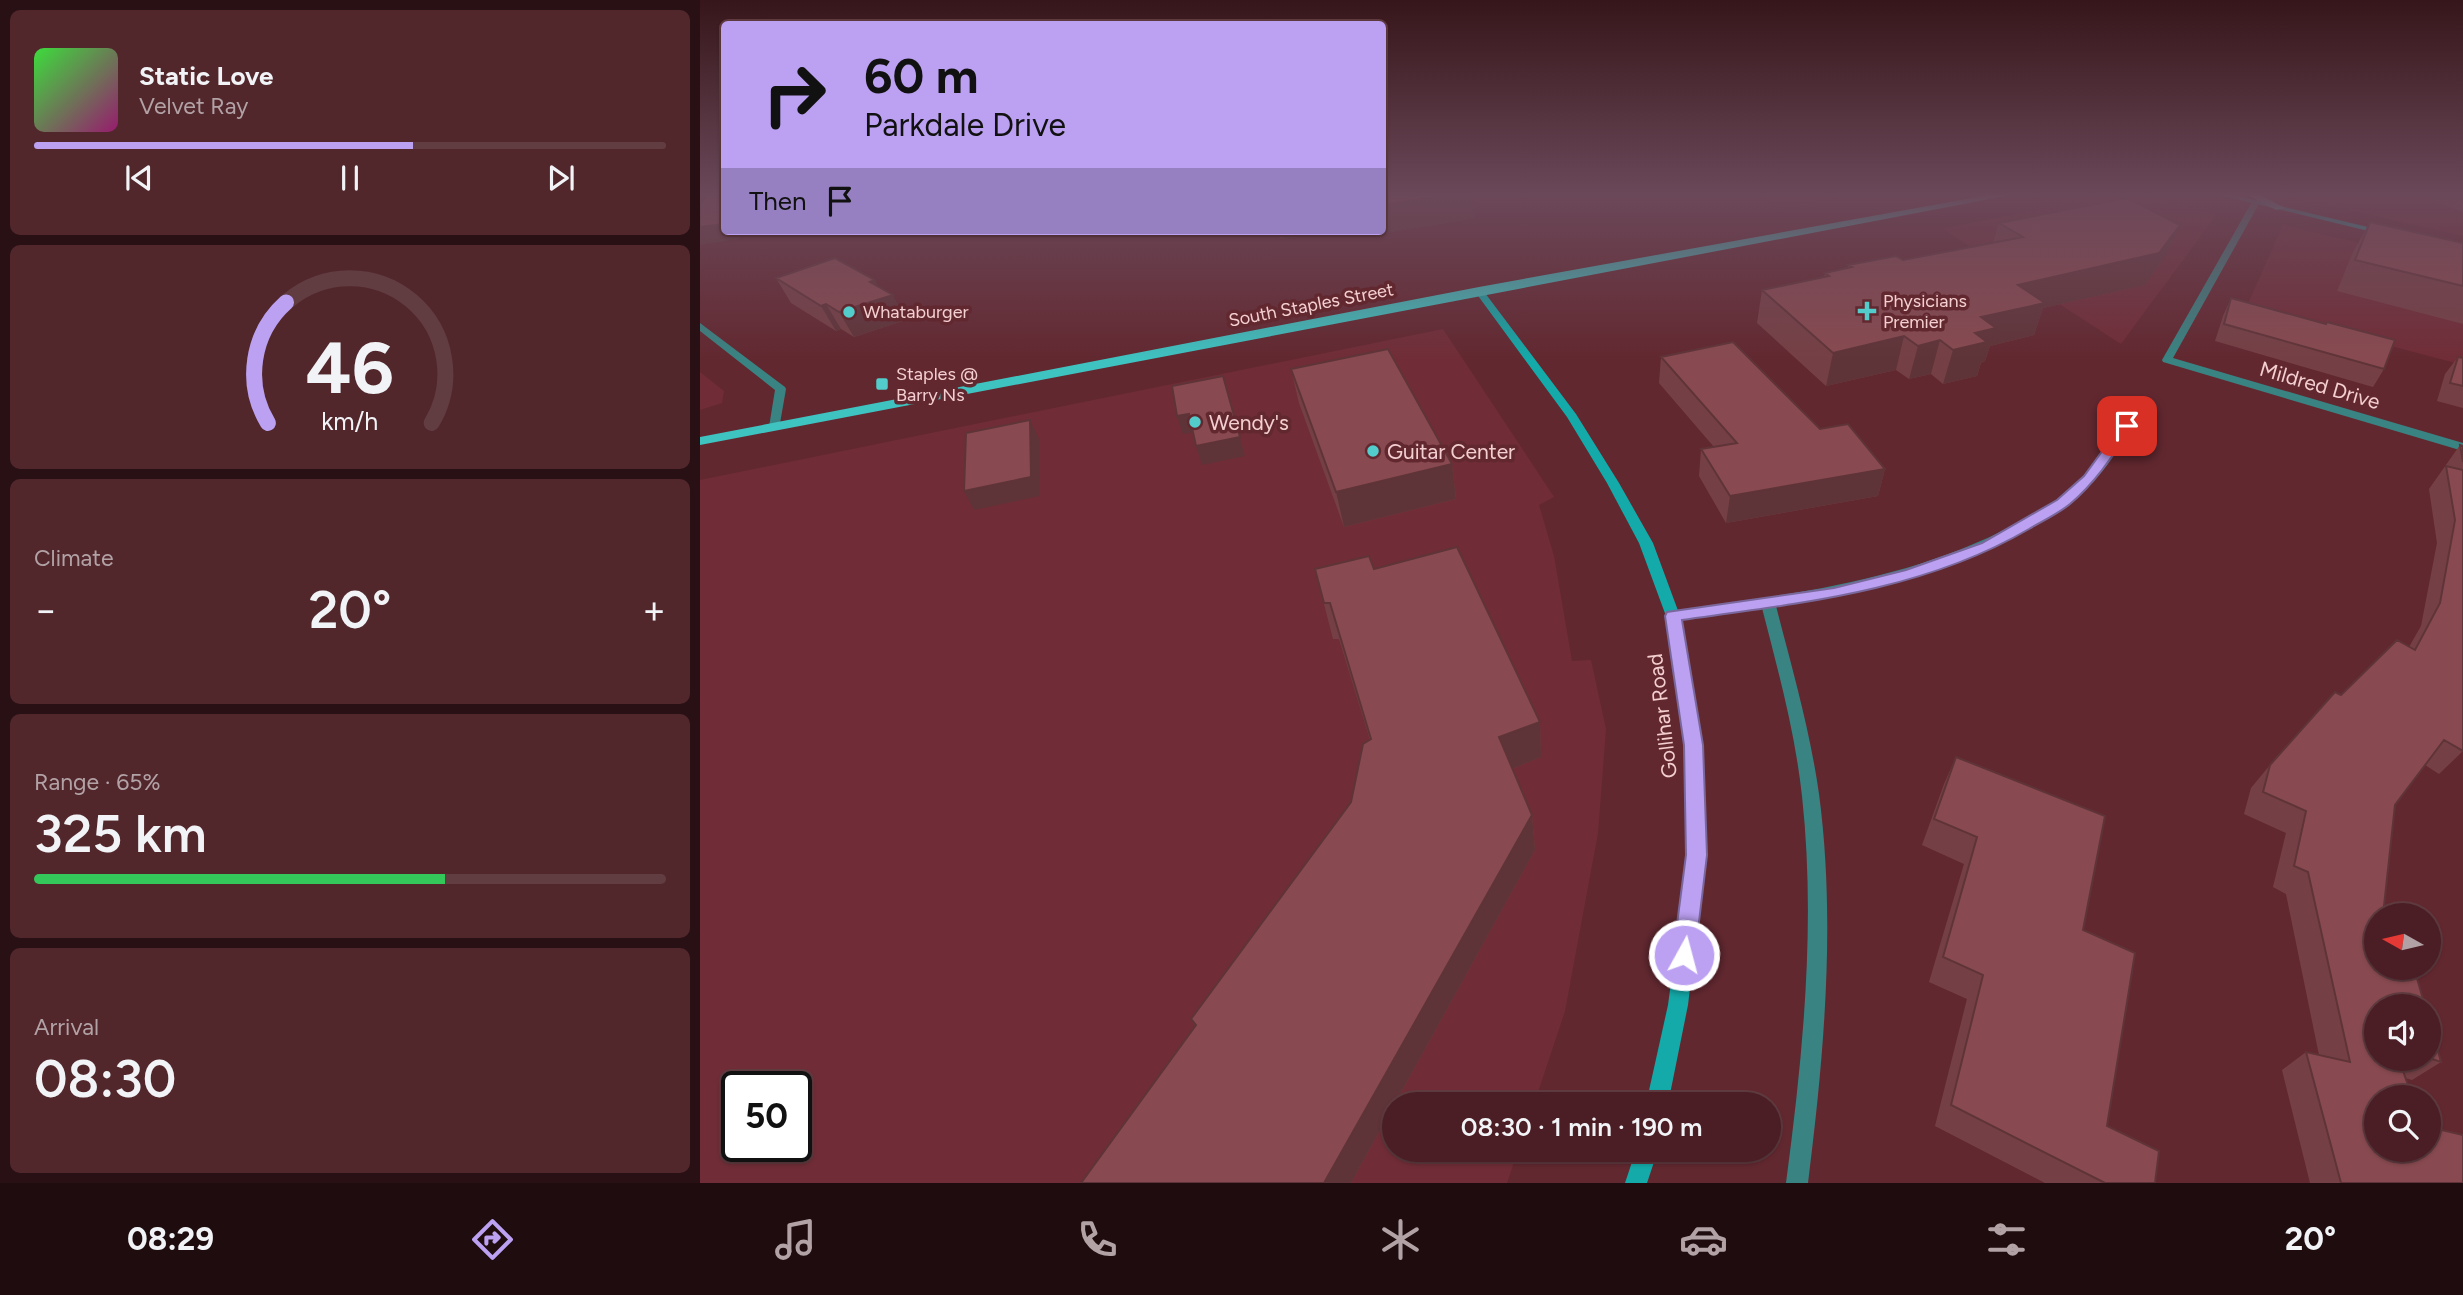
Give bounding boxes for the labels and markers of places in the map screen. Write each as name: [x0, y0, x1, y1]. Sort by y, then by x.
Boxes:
place label: Physicians Premier: [1883, 290, 1967, 333]
place label: Whataburger: [863, 301, 969, 323]
marker: Physicians Premier: [1857, 301, 1877, 321]
marker: Whataburger: [841, 304, 857, 320]
place label: Staples @ Barry Ns: [896, 363, 978, 406]
marker: Staples @ Barry Ns: [874, 376, 890, 392]
pin: [2097, 396, 2157, 456]
place label: Wendy's: [1209, 410, 1289, 435]
marker: Wendy's: [1187, 414, 1203, 430]
place label: Guitar Center: [1387, 439, 1515, 464]
marker: Guitar Center: [1365, 443, 1381, 459]

